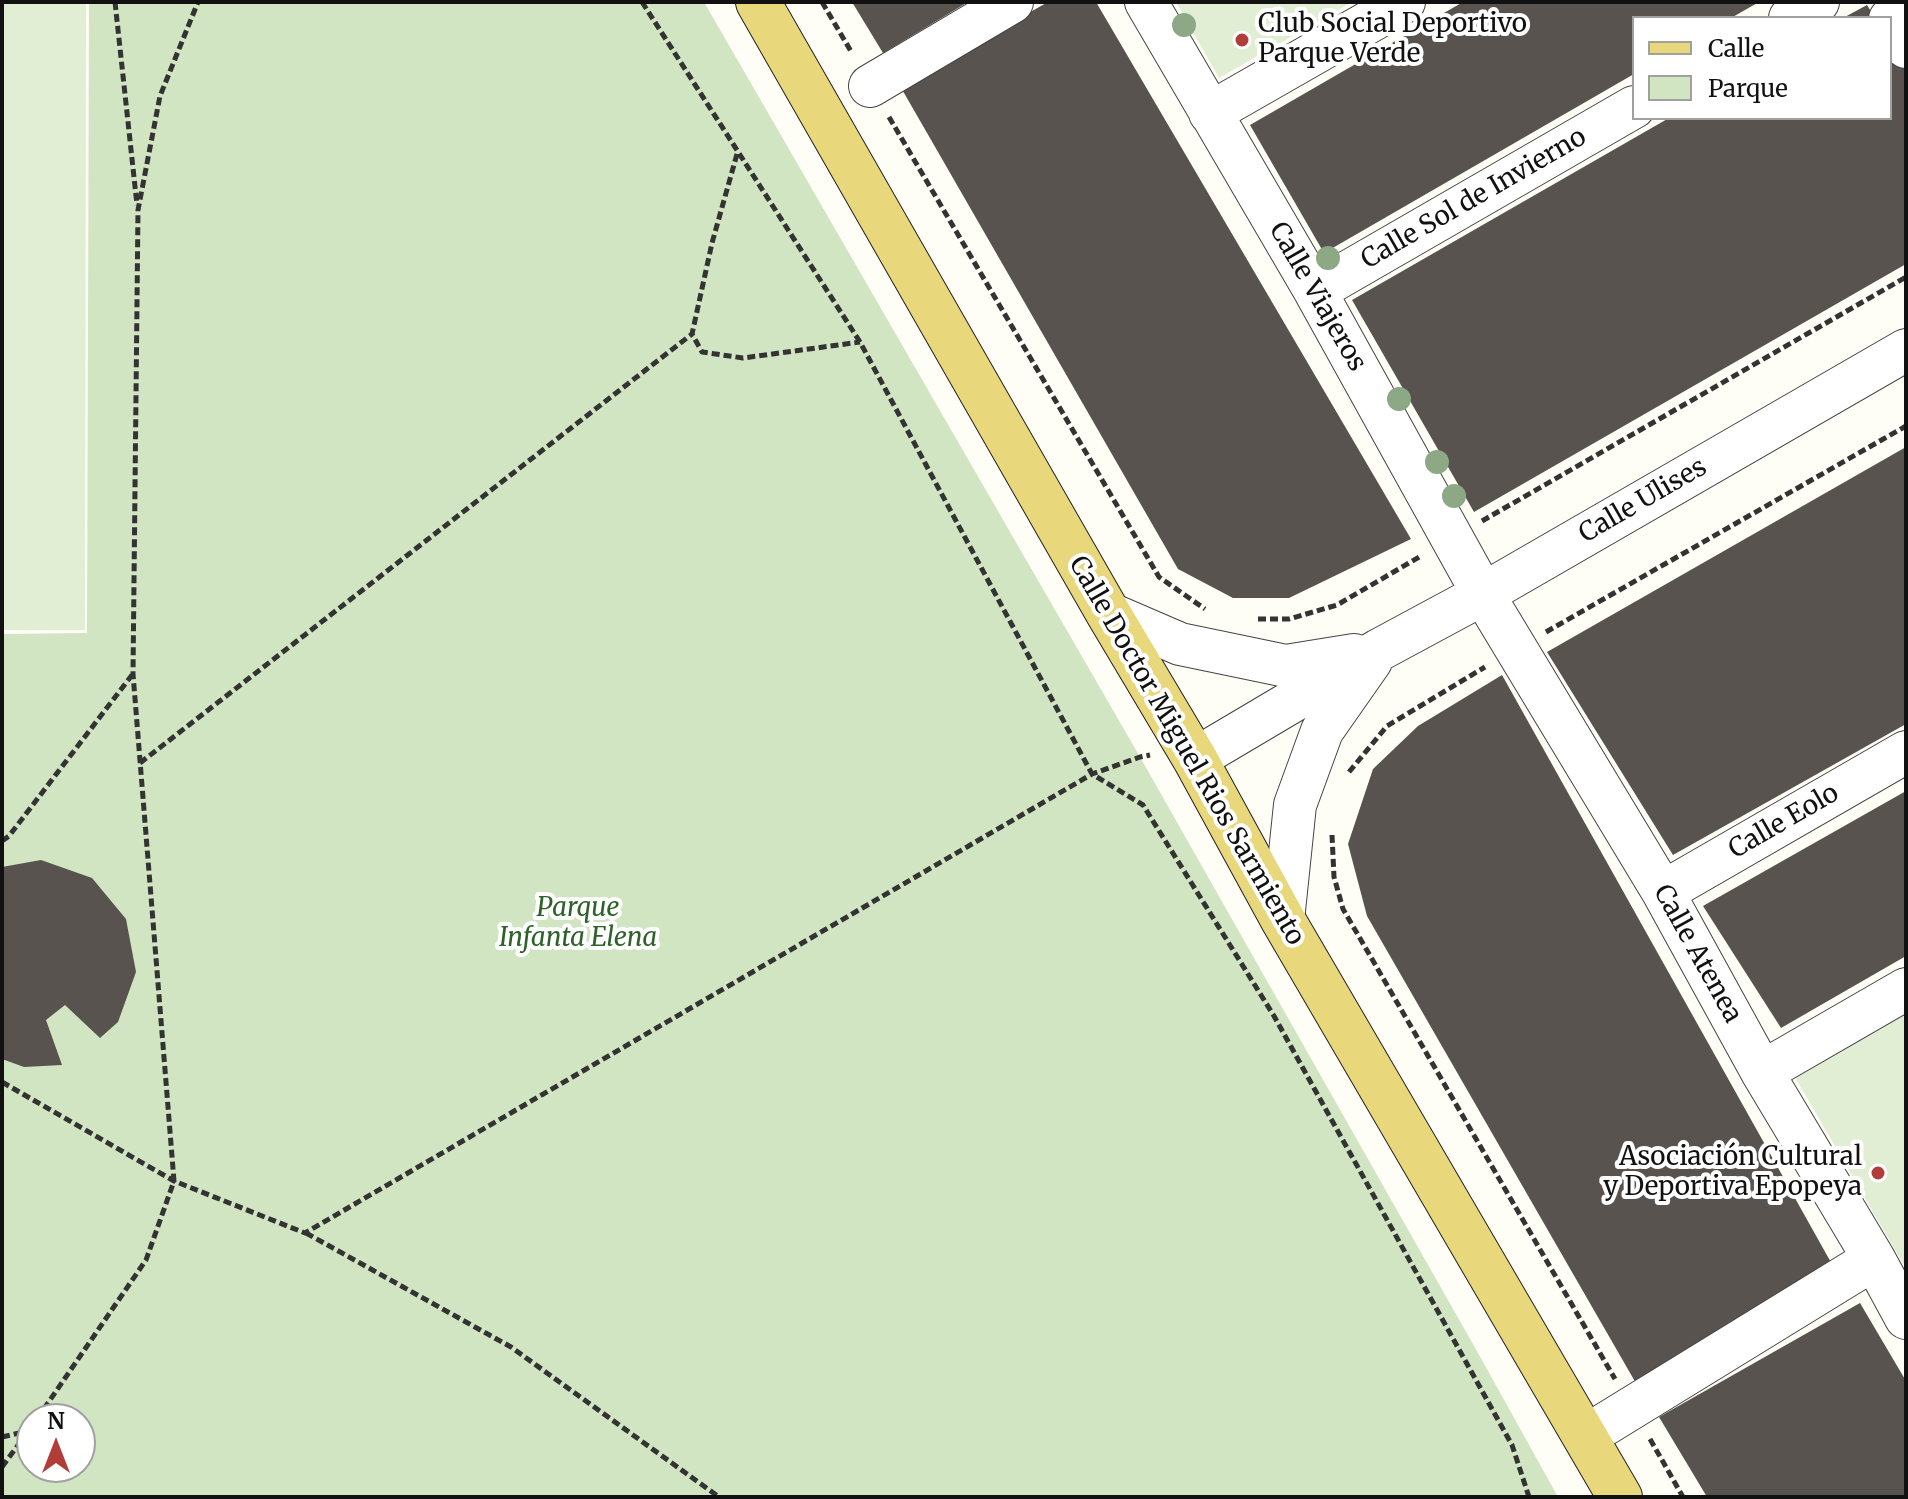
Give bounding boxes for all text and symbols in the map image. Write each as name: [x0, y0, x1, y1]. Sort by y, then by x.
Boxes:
place label: Club Social Deportivo Parque Verde: [1258, 9, 1527, 70]
legend: [1632, 16, 1892, 120]
marker: Club Social Deportivo Parque Verde: [1233, 31, 1251, 49]
text: Calle: [1708, 33, 1764, 64]
text: Parque: [1708, 73, 1788, 104]
street label: Calle Sol de Invierno: [1356, 122, 1592, 276]
street label: Calle Viajeros: [1262, 217, 1372, 377]
street label: Calle Ulises: [1574, 452, 1712, 550]
street label: Calle Doctor Miguel Rios Sarmiento: [1062, 551, 1310, 951]
street label: Calle Eolo: [1723, 778, 1845, 866]
street label: Calle Atenea: [1646, 880, 1748, 1028]
park label: Parque Infanta Elena: [499, 893, 657, 954]
place label: Asociación Cultural y Deportiva Epopeya: [1603, 1142, 1862, 1204]
marker: Asociación Cultural y Deportiva Epopeya: [1869, 1164, 1887, 1182]
north arrow: [16, 1403, 96, 1483]
text: N: [47, 1407, 65, 1435]

